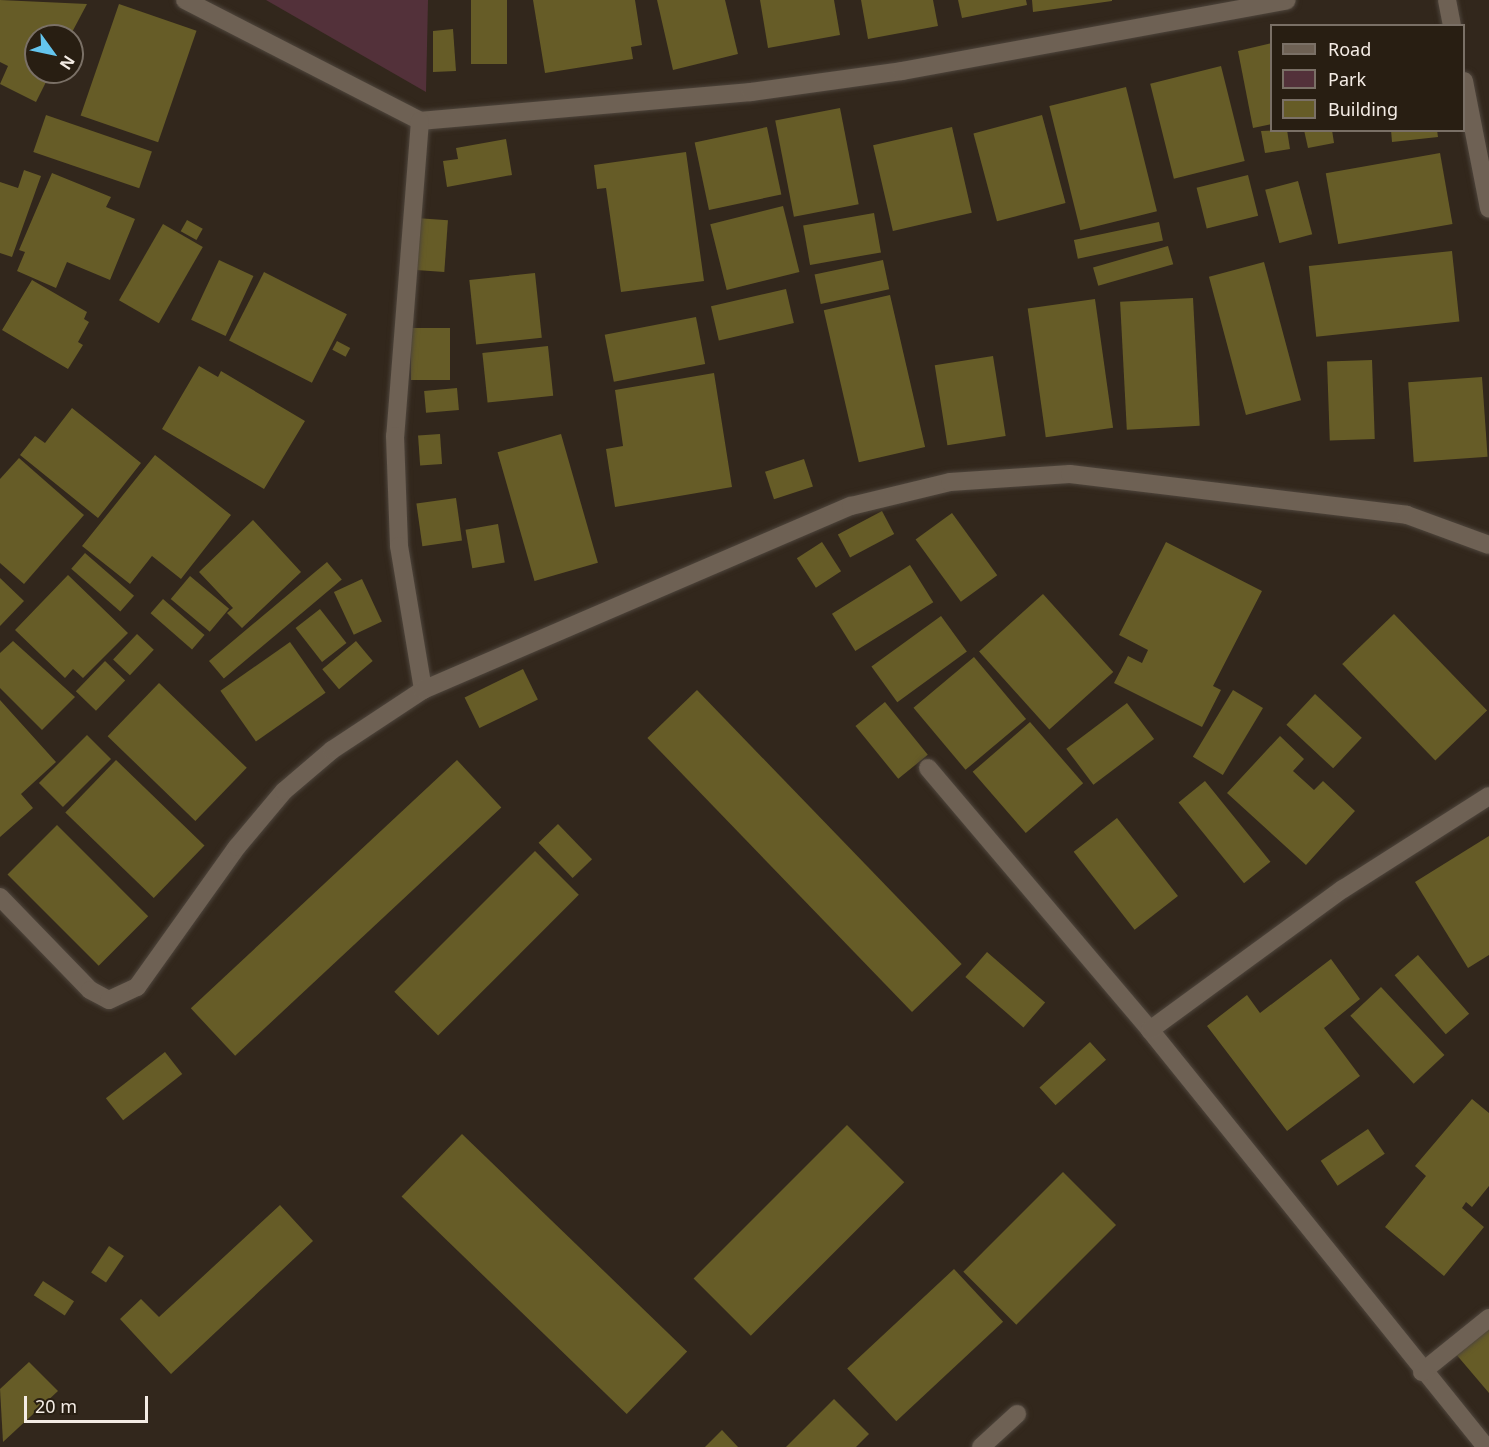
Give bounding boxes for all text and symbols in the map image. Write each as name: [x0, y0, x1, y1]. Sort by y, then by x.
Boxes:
north arrow: [24, 24, 84, 84]
legend: [1270, 24, 1465, 132]
text: Road: [1328, 37, 1371, 61]
text: N: [55, 51, 80, 74]
text: Park: [1328, 67, 1366, 91]
text: Building: [1328, 97, 1398, 121]
scale bar: [27, 1384, 152, 1422]
text: 20 m: [35, 1394, 77, 1418]

